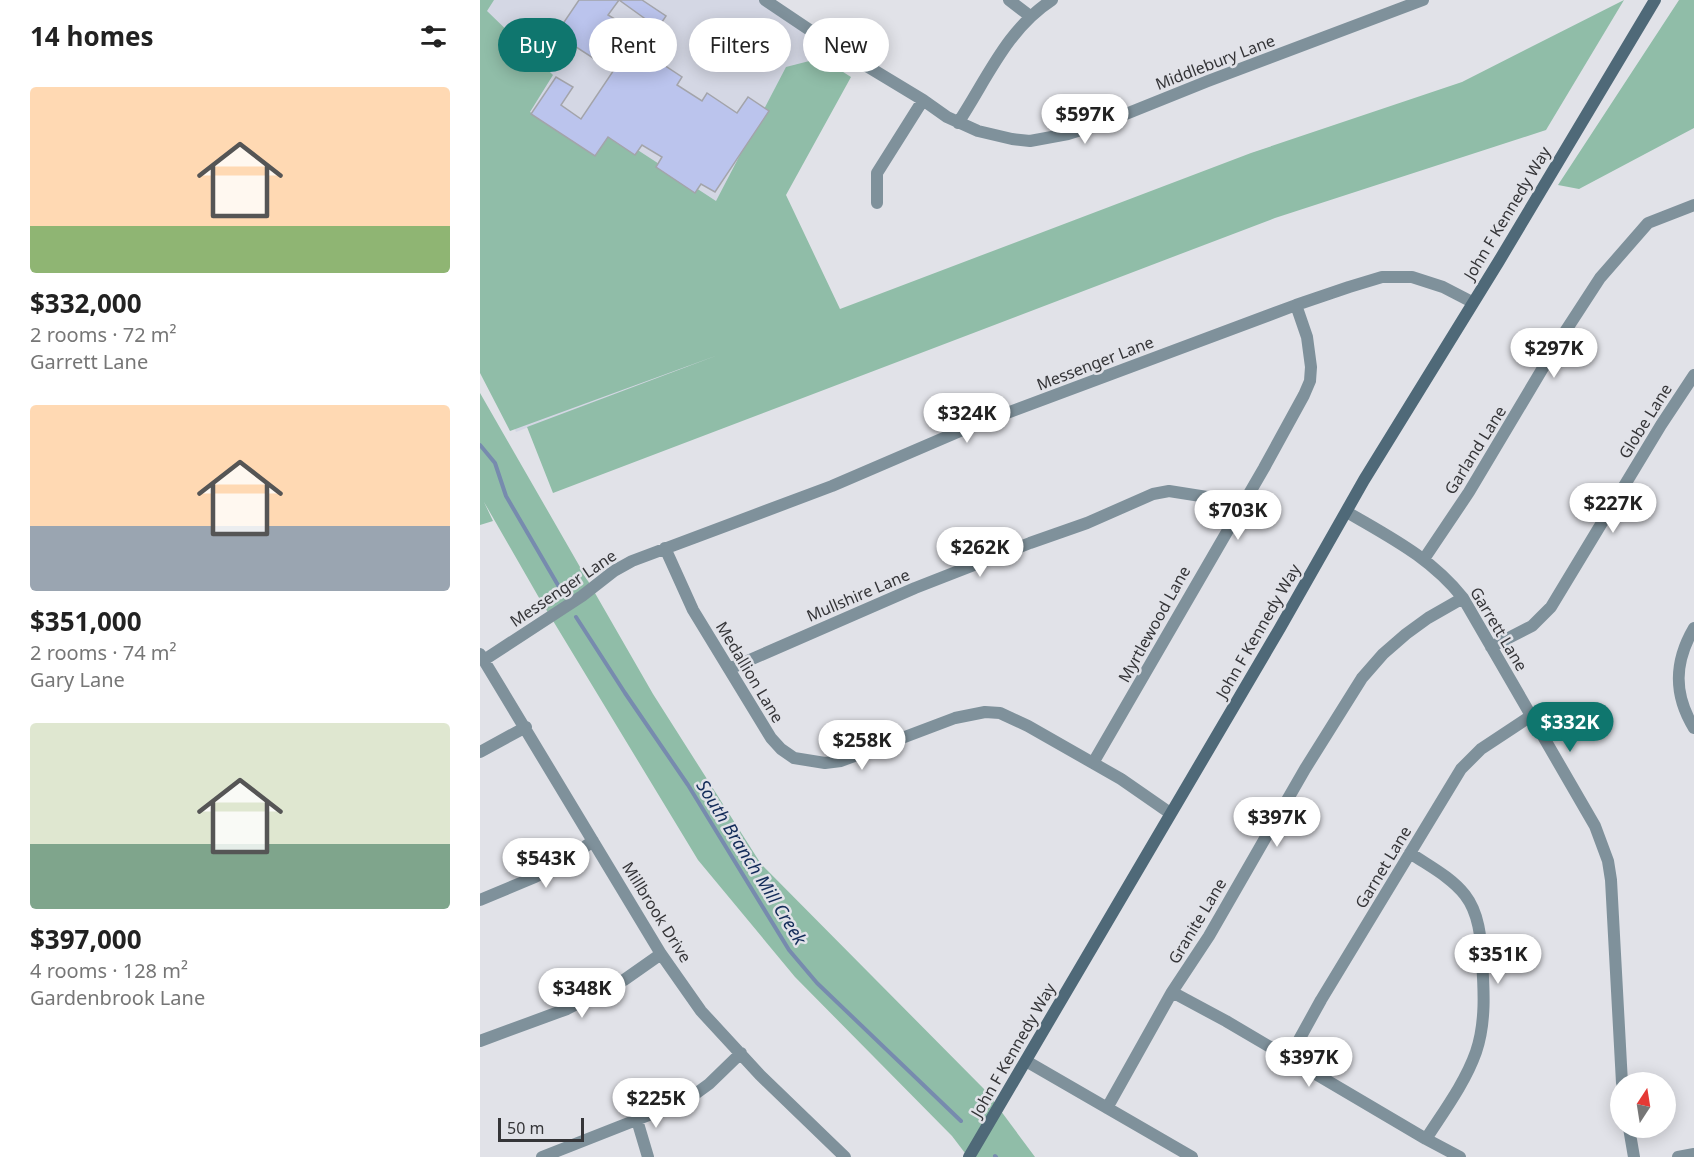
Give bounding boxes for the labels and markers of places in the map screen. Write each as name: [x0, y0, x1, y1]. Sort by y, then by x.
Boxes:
pin: $597K: [1043, 94, 1127, 145]
pin: $297K: [1512, 328, 1596, 379]
pin: $324K: [925, 393, 1009, 444]
pin: $227K: [1571, 483, 1655, 534]
pin: $703K: [1196, 490, 1280, 541]
pin: $262K: [938, 527, 1022, 578]
pin: $332K: [1528, 702, 1612, 753]
pin: $258K: [820, 720, 904, 771]
pin: $397K: [1235, 797, 1319, 848]
pin: $543K: [504, 838, 588, 889]
pin: $351K: [1456, 934, 1540, 985]
pin: $348K: [540, 968, 624, 1019]
pin: $397K: [1267, 1037, 1351, 1088]
pin: $225K: [614, 1078, 698, 1129]

